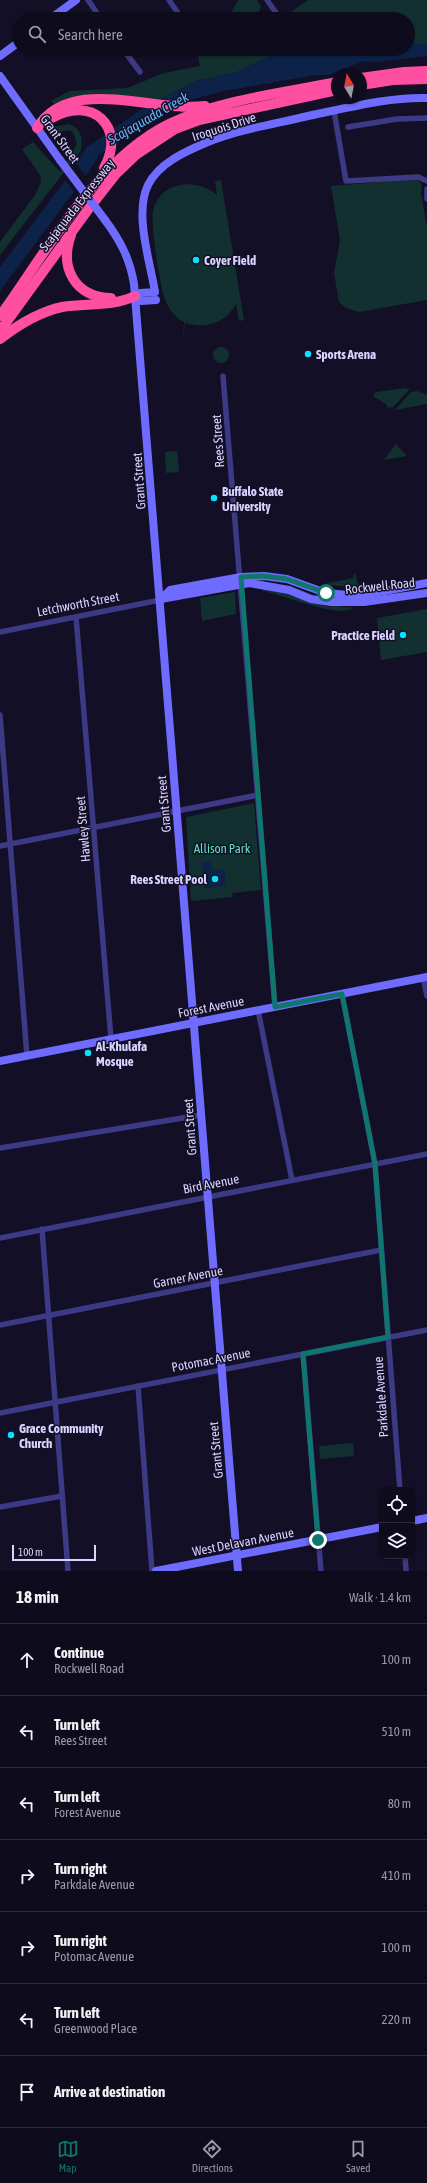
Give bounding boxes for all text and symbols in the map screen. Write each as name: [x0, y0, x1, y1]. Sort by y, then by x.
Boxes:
search box: [12, 12, 415, 56]
icon: search: [26, 23, 48, 45]
text: Search here: [58, 26, 123, 43]
north arrow: [331, 68, 367, 104]
water label: Scajaquada Creek: [104, 88, 192, 148]
street label: Iroquois Drive: [190, 110, 258, 144]
street label: Grant Street: [37, 112, 83, 167]
street label: Scajaquada Expressway: [36, 155, 118, 254]
place label: Coyer Field: [204, 253, 256, 268]
marker: Coyer Field: [191, 255, 201, 265]
place label: Sports Arena: [316, 347, 376, 362]
marker: Sports Arena: [303, 349, 313, 359]
street label: Rees Street: [209, 414, 227, 468]
street label: Grant Street: [130, 452, 148, 510]
place label: Buffalo State University: [222, 484, 284, 514]
marker: Buffalo State University: [209, 493, 219, 503]
street label: Rockwell Road: [344, 575, 416, 597]
route start: [317, 584, 335, 602]
street label: Letchworth Street: [36, 589, 121, 619]
place label: Practice Field: [331, 628, 395, 643]
marker: Practice Field: [398, 630, 408, 640]
street label: Grant Street: [154, 775, 174, 833]
street label: Hawley Street: [73, 795, 93, 863]
park label: Allison Park: [194, 841, 251, 856]
place label: Rees Street Pool: [130, 872, 208, 887]
marker: Rees Street Pool: [210, 874, 220, 884]
street label: Forest Avenue: [177, 993, 245, 1021]
place label: Al-Khulafa Mosque: [95, 1039, 147, 1069]
marker: Al-Khulafa Mosque: [83, 1048, 93, 1058]
street label: Grant Street: [181, 1098, 199, 1156]
street label: Bird Avenue: [182, 1171, 240, 1197]
street label: Garner Avenue: [152, 1263, 224, 1291]
street label: Potomac Avenue: [170, 1345, 252, 1375]
street label: Parkdale Avenue: [371, 1356, 391, 1438]
place label: Grace Community Church: [19, 1421, 104, 1451]
street label: Grant Street: [206, 1421, 226, 1479]
marker: Grace Community Church: [6, 1430, 16, 1440]
map controls: [379, 1487, 415, 1559]
button: locate: [379, 1487, 415, 1523]
button: layers: [379, 1523, 415, 1559]
street label: West Delavan Avenue: [191, 1525, 295, 1559]
route end: [309, 1531, 327, 1549]
scale bar: [12, 1543, 96, 1562]
text: 100 m: [18, 1546, 43, 1558]
text: 18 min: [16, 1587, 59, 1607]
text: Walk · 1.4 km: [349, 1590, 411, 1605]
text: Continue: [54, 1644, 104, 1661]
icon: ahead: [16, 1649, 38, 1671]
text: 100 m: [382, 1652, 411, 1667]
text: Rockwell Road: [54, 1661, 124, 1676]
text: Turn left: [54, 1716, 100, 1733]
icon: left: [16, 1721, 38, 1743]
text: 510 m: [382, 1724, 411, 1739]
text: Rees Street: [54, 1733, 107, 1748]
text: Turn left: [54, 1788, 100, 1805]
icon: left: [16, 1793, 38, 1815]
text: 80 m: [388, 1796, 411, 1811]
text: Forest Avenue: [54, 1805, 121, 1820]
text: Turn right: [54, 1860, 107, 1877]
icon: right: [16, 1865, 38, 1887]
text: 410 m: [382, 1868, 411, 1883]
text: Parkdale Avenue: [54, 1877, 135, 1892]
text: Turn right: [54, 1932, 107, 1949]
icon: right: [16, 1937, 38, 1959]
text: 100 m: [382, 1940, 411, 1955]
text: Potomac Avenue: [54, 1949, 134, 1964]
text: Turn left: [54, 2004, 100, 2021]
icon: left: [16, 2009, 38, 2031]
text: 220 m: [382, 2012, 411, 2027]
text: Greenwood Place: [54, 2021, 137, 2036]
icon: arrive: [16, 2081, 38, 2103]
text: Arrive at destination: [54, 2083, 165, 2100]
tab: Map: [57, 2138, 79, 2174]
tab: Directions: [192, 2138, 233, 2174]
tab: Saved: [346, 2138, 370, 2174]

